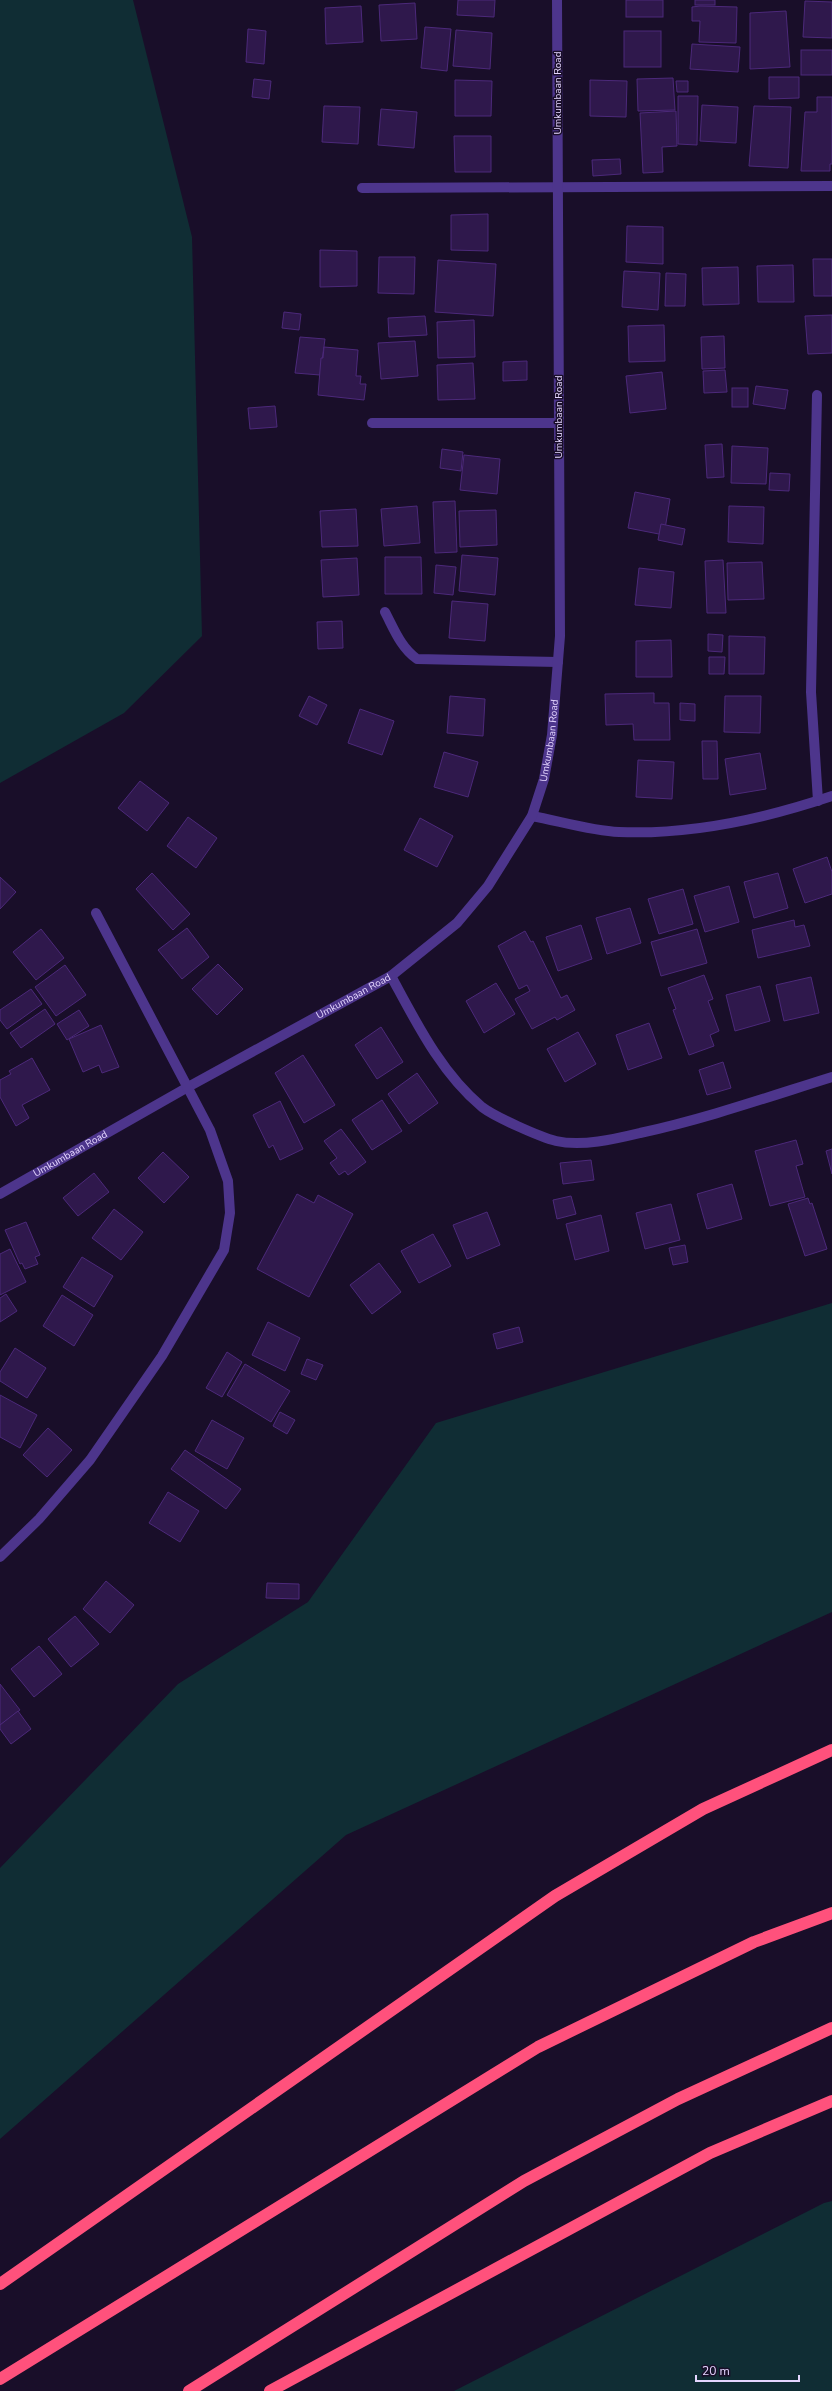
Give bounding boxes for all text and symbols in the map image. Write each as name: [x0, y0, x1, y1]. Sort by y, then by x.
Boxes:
street label: Umkumbaan Road: [551, 51, 565, 134]
street label: Umkumbaan Road: [552, 375, 566, 458]
street label: Umkumbaan Road: [537, 699, 562, 783]
street label: Umkumbaan Road: [314, 970, 393, 1023]
street label: Umkumbaan Road: [31, 1127, 110, 1181]
scale bar: [696, 2357, 799, 2383]
text: 20 m: [702, 2363, 730, 2379]

